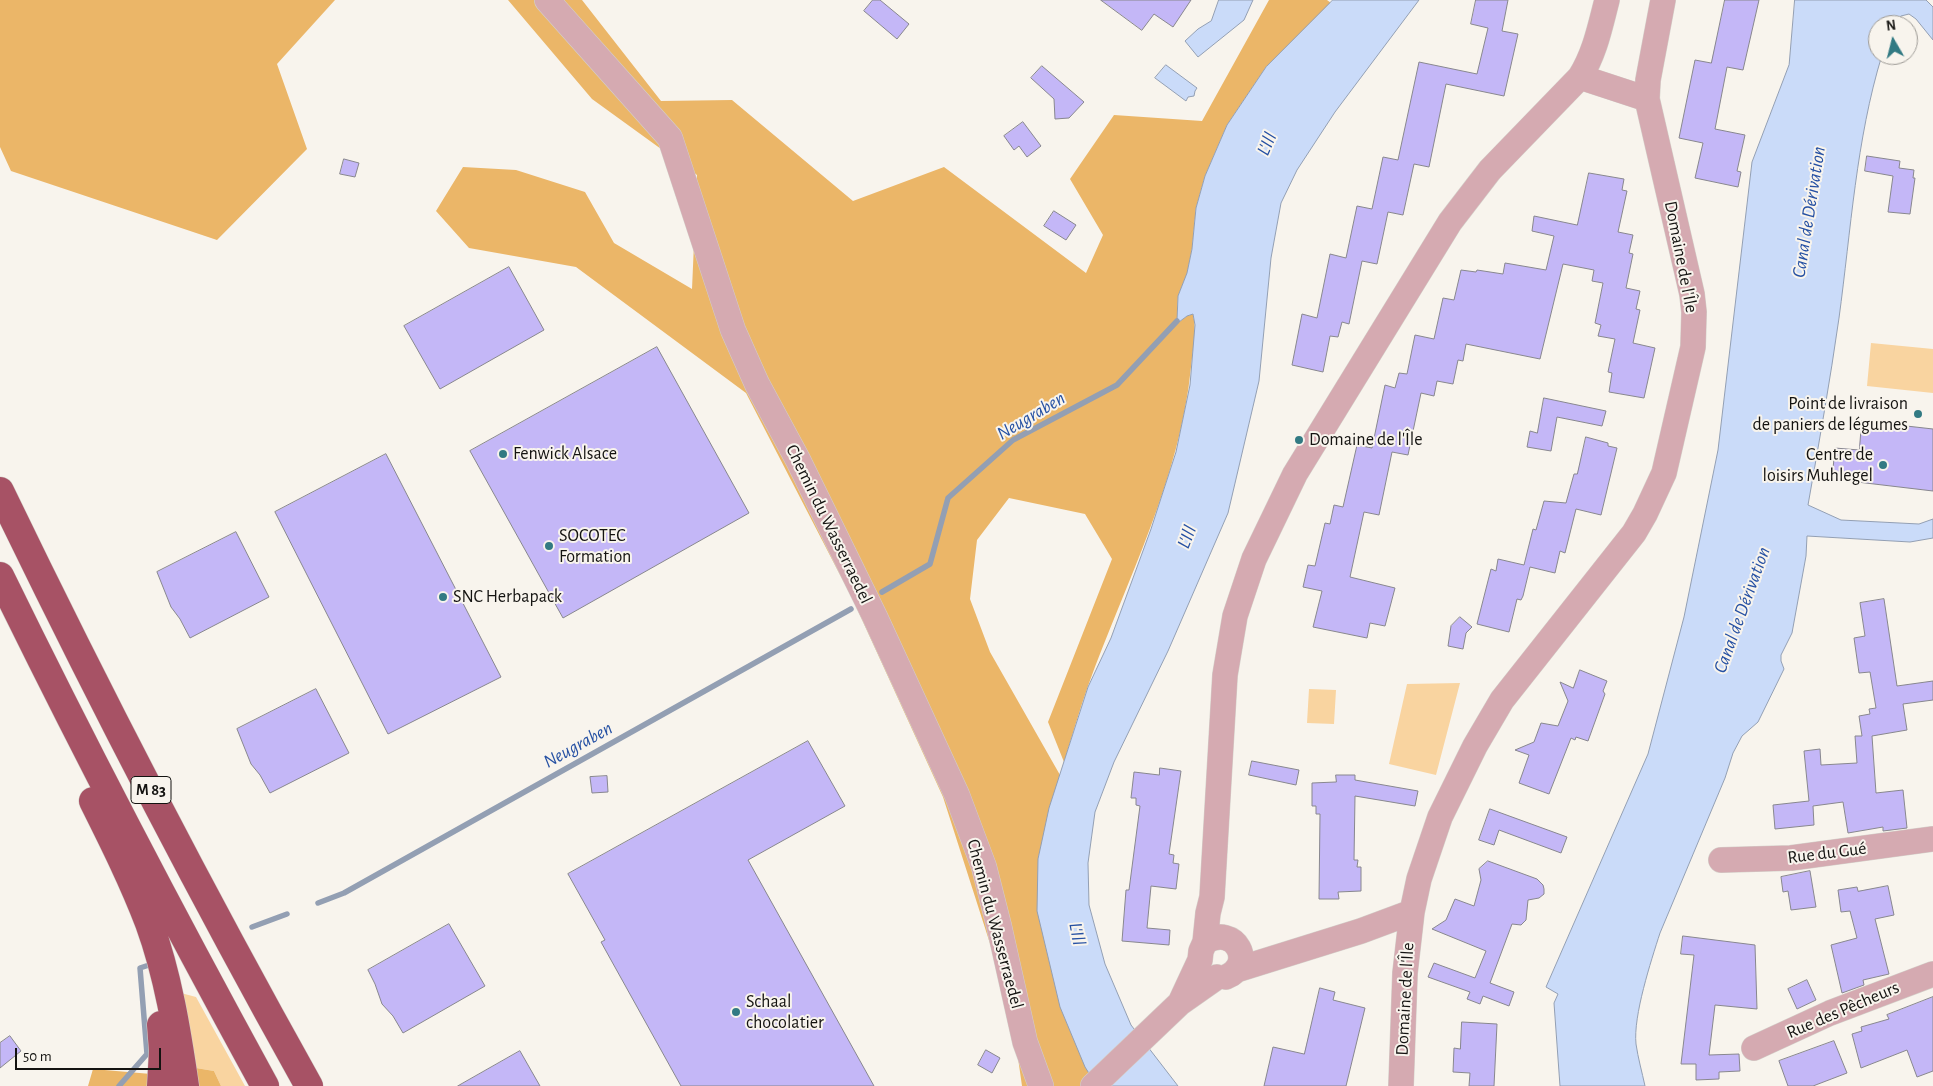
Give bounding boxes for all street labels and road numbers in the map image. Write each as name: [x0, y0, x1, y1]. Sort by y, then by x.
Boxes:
street label: Domaine de l'Île: [1660, 199, 1702, 315]
street label: Chemin du Wasserraedel: [781, 441, 877, 607]
road number: M 83: [131, 776, 171, 804]
street label: Chemin du Wasserraedel: [962, 837, 1028, 1011]
street label: Rue du Gué: [1786, 837, 1868, 869]
street label: Domaine de l'Île: [1391, 942, 1419, 1056]
street label: Rue des Pêcheurs: [1783, 977, 1903, 1043]

